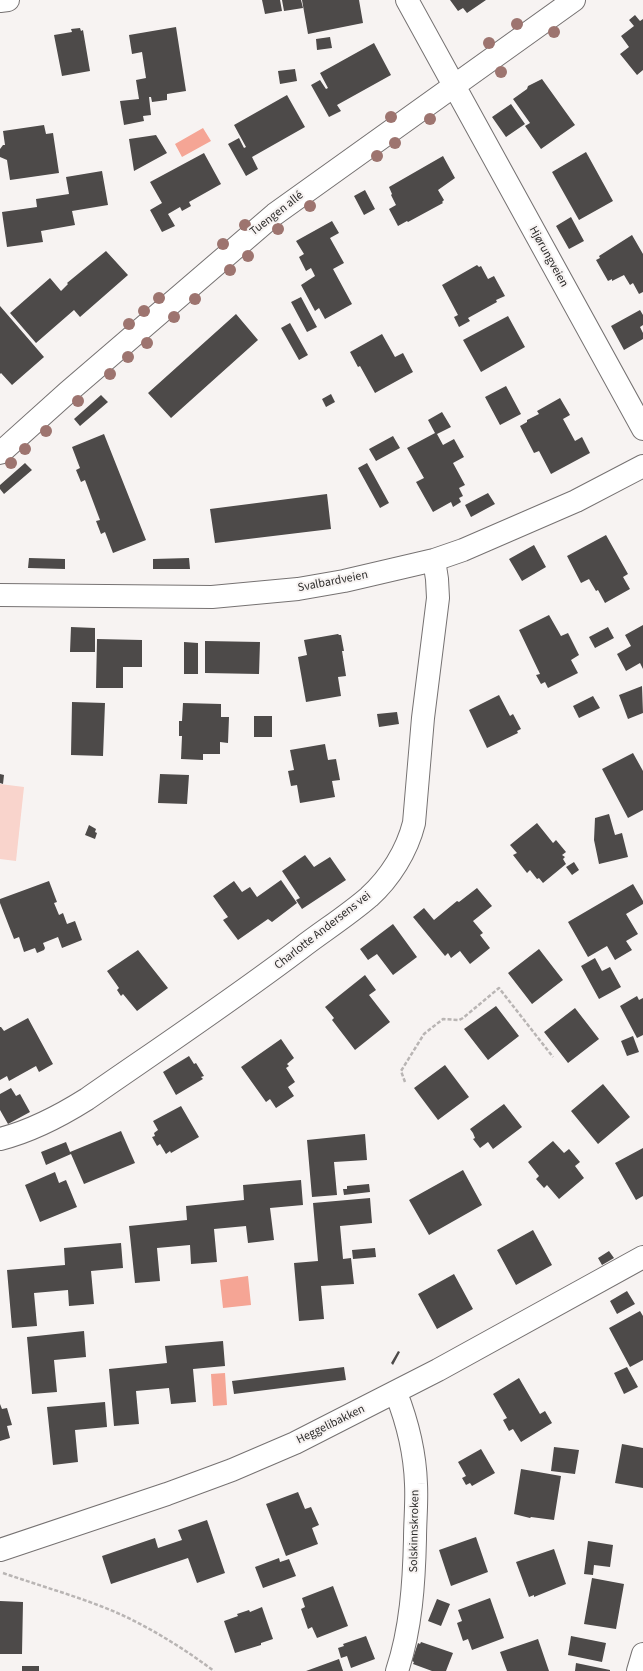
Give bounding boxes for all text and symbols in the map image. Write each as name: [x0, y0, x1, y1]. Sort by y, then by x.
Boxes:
street label: Tuengen allé: [247, 189, 307, 239]
street label: Hjørungveien: [525, 224, 571, 290]
street label: Svalbardveien: [297, 568, 369, 596]
street label: Charlotte Andersens vei: [272, 889, 374, 973]
street label: Heggelibakken: [294, 1402, 368, 1448]
street label: Solskinnskroken: [407, 1489, 423, 1573]

